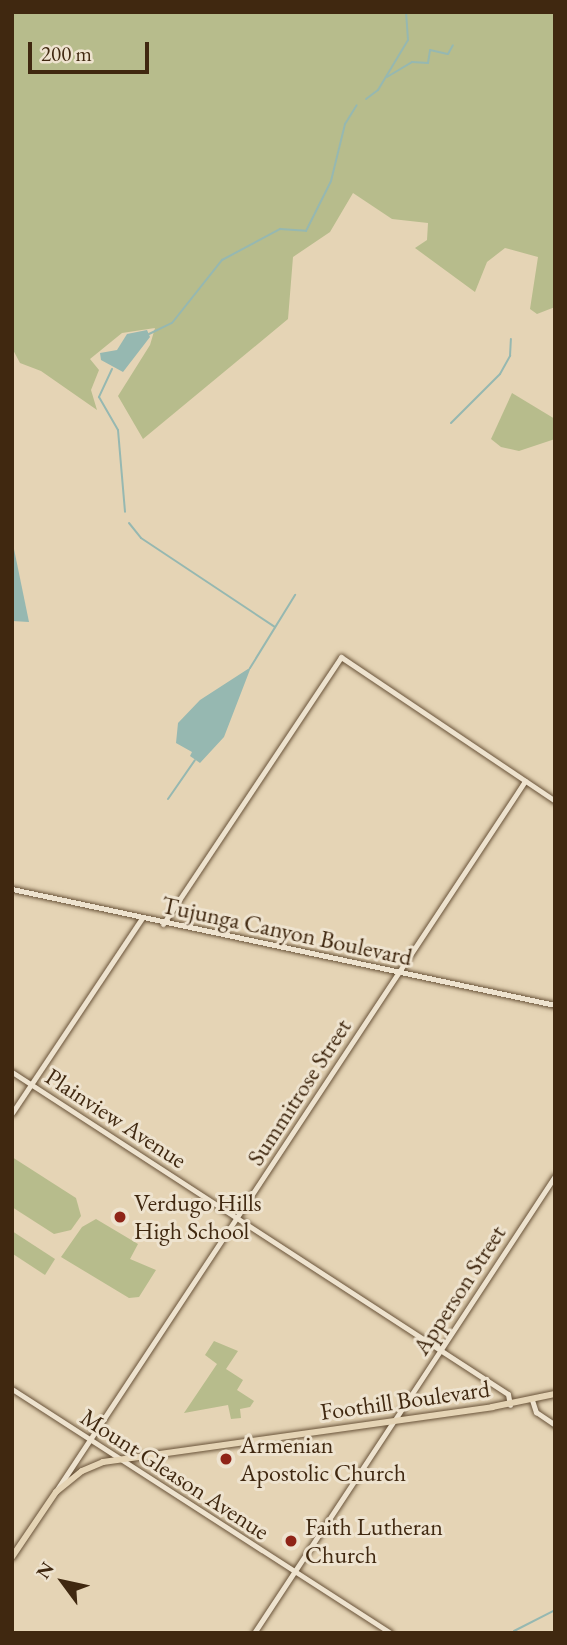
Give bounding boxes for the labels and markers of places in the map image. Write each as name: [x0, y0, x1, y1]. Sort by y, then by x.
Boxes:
place label: Verdugo Hills High School: [134, 1189, 262, 1245]
marker: Verdugo Hills High School: [112, 1209, 128, 1225]
place label: Armenian Apostolic Church: [240, 1431, 406, 1487]
marker: Armenian Apostolic Church: [218, 1451, 234, 1467]
place label: Faith Lutheran Church: [305, 1513, 443, 1569]
marker: Faith Lutheran Church: [283, 1533, 299, 1549]

